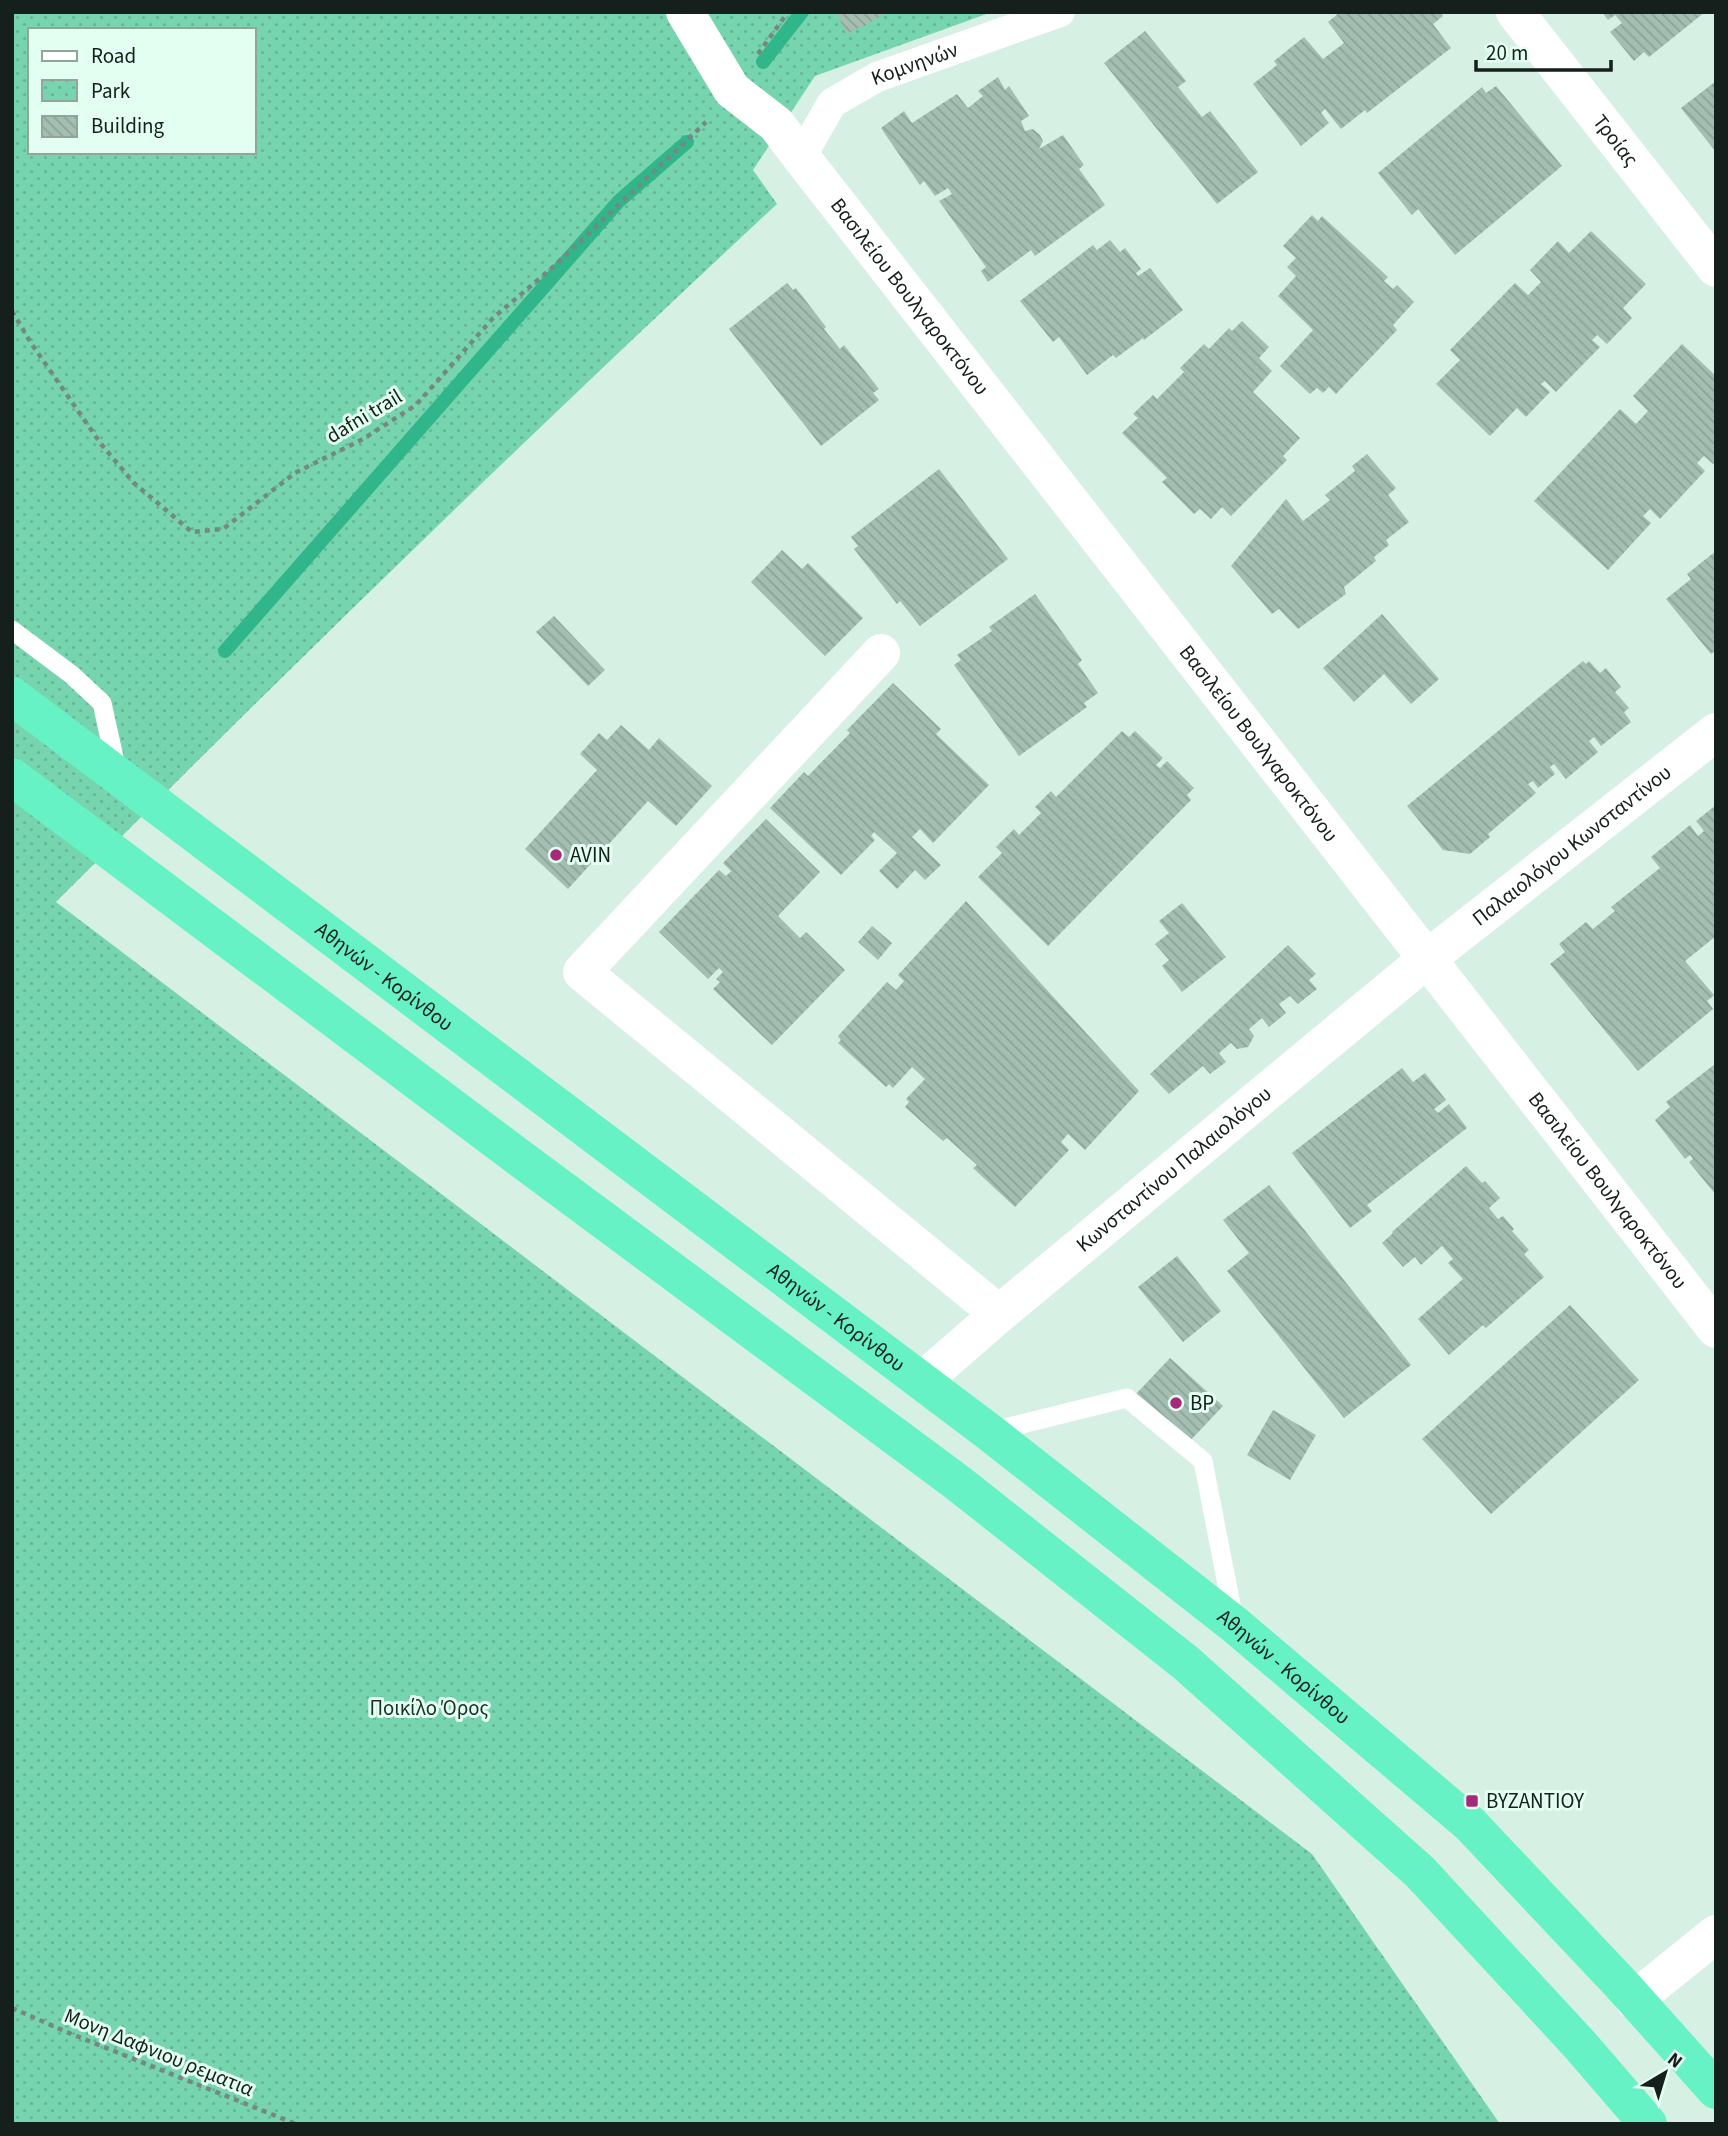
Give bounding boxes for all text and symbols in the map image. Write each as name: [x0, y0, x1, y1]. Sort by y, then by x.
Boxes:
legend: [28, 28, 256, 154]
scale bar: [1476, 28, 1611, 72]
street label: Κομνηνών: [867, 34, 962, 93]
text: 20 m: [1486, 38, 1528, 68]
text: Road: [91, 41, 136, 71]
text: Park: [91, 76, 131, 106]
street label: Τροίας: [1586, 108, 1646, 172]
text: Building: [91, 111, 165, 141]
street label: Βασιλείου Βουλγαροκτόνου: [823, 192, 996, 401]
street label: dafni trail: [320, 381, 408, 451]
street label: Βασιλείου Βουλγαροκτόνου: [1172, 638, 1345, 848]
street label: Παλαιολόγου Κωνσταντίνου: [1466, 758, 1678, 933]
place label: AVIN: [570, 840, 611, 870]
marker: AVIN: [548, 847, 564, 863]
street label: Αθηνών - Κορίνθου: [309, 915, 459, 1038]
street label: Κωνσταντίνου Παλαιολόγου: [1069, 1079, 1278, 1259]
street label: Βασιλείου Βουλγαροκτόνου: [1521, 1085, 1694, 1295]
street label: Αθηνών - Κορίνθου: [761, 1255, 912, 1379]
place label: BP: [1190, 1388, 1214, 1418]
marker: BP: [1168, 1395, 1184, 1411]
street label: Αθηνών - Κορίνθου: [1211, 1602, 1357, 1731]
park label: Ποικίλο Όρος: [369, 1693, 489, 1723]
place label: ΒΥΖΑΝΤΙΟΥ: [1486, 1786, 1585, 1816]
marker: ΒΥΖΑΝΤΙΟΥ: [1464, 1793, 1480, 1809]
street label: Μονη Δαφνιου ρεματια: [60, 2000, 258, 2104]
north arrow: [1630, 2038, 1700, 2108]
text: N: [1661, 2046, 1688, 2075]

